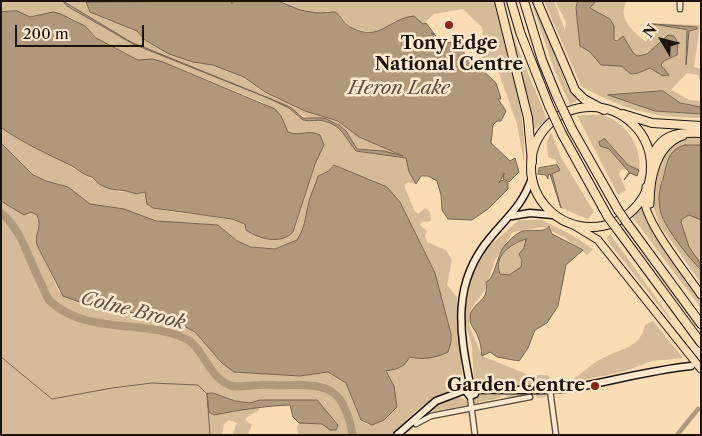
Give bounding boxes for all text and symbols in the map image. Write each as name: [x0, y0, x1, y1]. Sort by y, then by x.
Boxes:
scale bar: [18, 15, 146, 47]
north arrow: [637, 15, 687, 65]
marker: Tony Edge National Centre: [443, 19, 455, 31]
text: N: [639, 21, 661, 41]
text: 200 m: [23, 24, 69, 43]
place label: Tony Edge National Centre: [375, 33, 523, 76]
water label: Heron Lake: [348, 78, 450, 100]
water label: Colne Brook: [78, 287, 188, 335]
place label: Garden Centre: [447, 375, 585, 397]
marker: Garden Centre: [589, 380, 601, 392]

